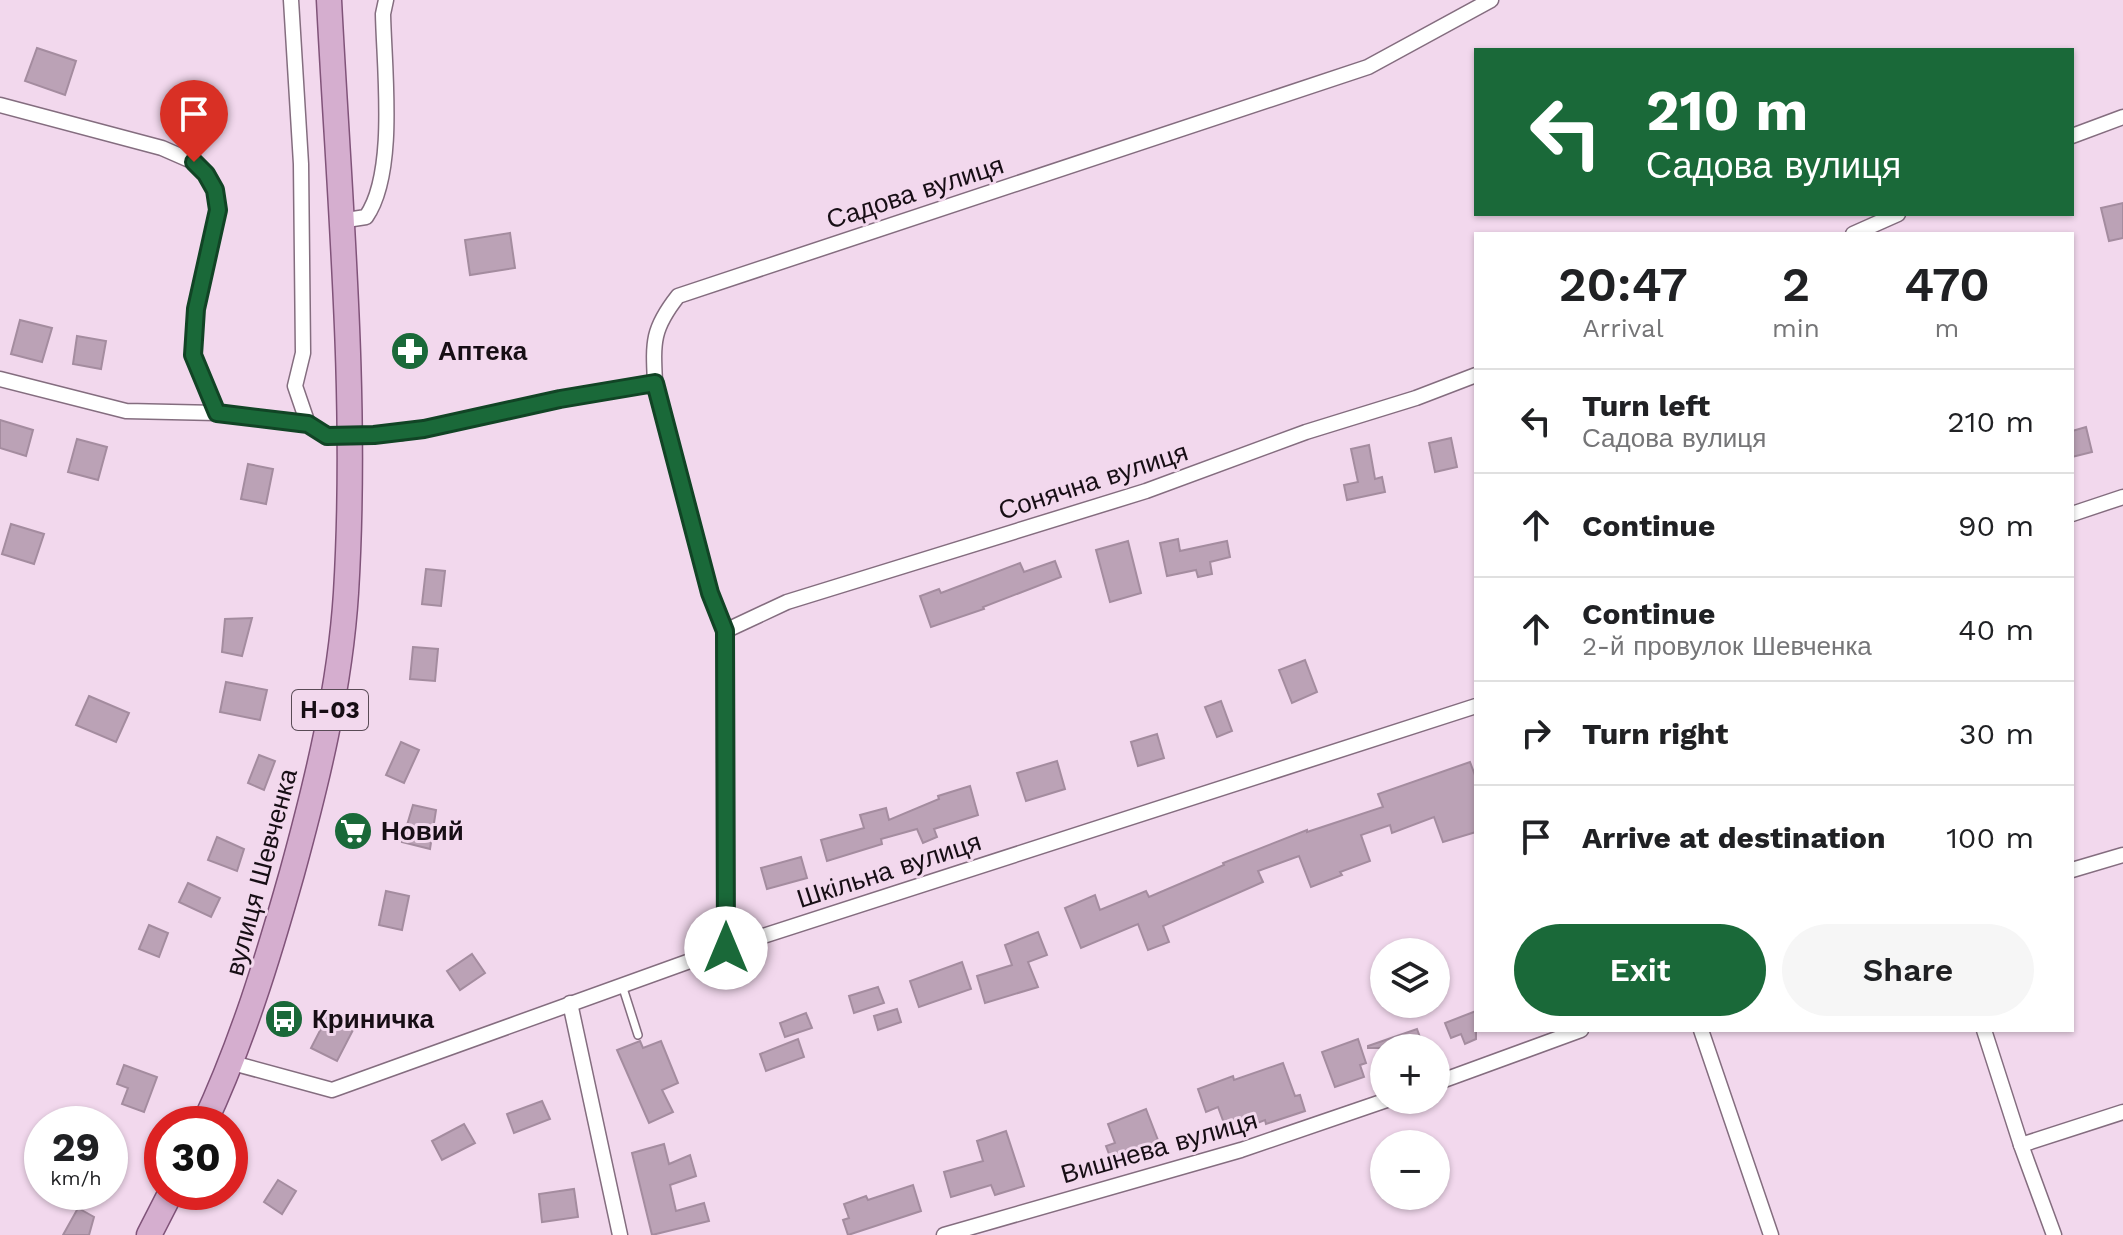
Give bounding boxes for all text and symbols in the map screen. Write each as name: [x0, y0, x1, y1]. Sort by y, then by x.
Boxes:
text: 210 m: [1646, 78, 1808, 144]
pin: [160, 80, 228, 162]
icon: left: [1514, 80, 1618, 184]
icon: arrive: [172, 92, 216, 136]
text: Садова вулиця: [1646, 145, 1901, 187]
street label: Садова вулиця: [823, 149, 1007, 235]
text: 20:47: [1558, 256, 1688, 313]
text: 2: [1782, 256, 1810, 313]
text: 470: [1904, 256, 1990, 313]
text: Arrival: [1582, 313, 1664, 343]
text: min: [1772, 313, 1820, 343]
text: m: [1935, 313, 1959, 343]
pharmacy icon: Аптека: [389, 330, 431, 372]
place label: Аптека: [438, 336, 528, 366]
text: Turn left: [1582, 388, 1710, 423]
icon: left: [1514, 399, 1558, 443]
text: 210 m: [1947, 404, 2034, 439]
text: Садова вулиця: [1582, 423, 1766, 453]
street label: Сонячна вулиця: [995, 436, 1191, 526]
icon: ahead: [1514, 503, 1558, 547]
text: Continue: [1582, 508, 1715, 543]
text: 90 m: [1958, 508, 2034, 543]
text: Continue: [1582, 596, 1715, 631]
icon: ahead: [1514, 607, 1558, 651]
text: 40 m: [1958, 612, 2034, 647]
text: 2-й провулок Шевченка: [1582, 631, 1872, 661]
road number: Н-03: [292, 690, 368, 730]
icon: right: [1514, 711, 1558, 755]
text: Turn right: [1582, 716, 1728, 751]
text: 30 m: [1959, 716, 2034, 751]
street label: вулиця Шевченка: [219, 765, 303, 979]
supermarket icon: Новий: [332, 810, 374, 852]
icon: arrive: [1514, 815, 1558, 859]
place label: Новий: [381, 816, 464, 846]
text: Arrive at destination: [1582, 820, 1886, 855]
text: 100 m: [1946, 820, 2034, 855]
street label: Шкільна вулиця: [793, 826, 985, 914]
position arrow: [684, 906, 768, 990]
button: Exit: [1514, 924, 1766, 1016]
button: Share: [1782, 924, 2034, 1016]
map controls: [1370, 938, 1450, 1210]
button: layers: [1370, 938, 1450, 1018]
bus stop icon: Криничка: [263, 998, 305, 1040]
place label: Криничка: [312, 1004, 435, 1034]
button: +: [1370, 1034, 1450, 1114]
street label: Вишнева вулиця: [1057, 1105, 1261, 1189]
speed limit sign: 30: [144, 1106, 248, 1210]
text: 29: [52, 1124, 100, 1171]
button: −: [1370, 1130, 1450, 1210]
text: km/h: [50, 1166, 102, 1190]

